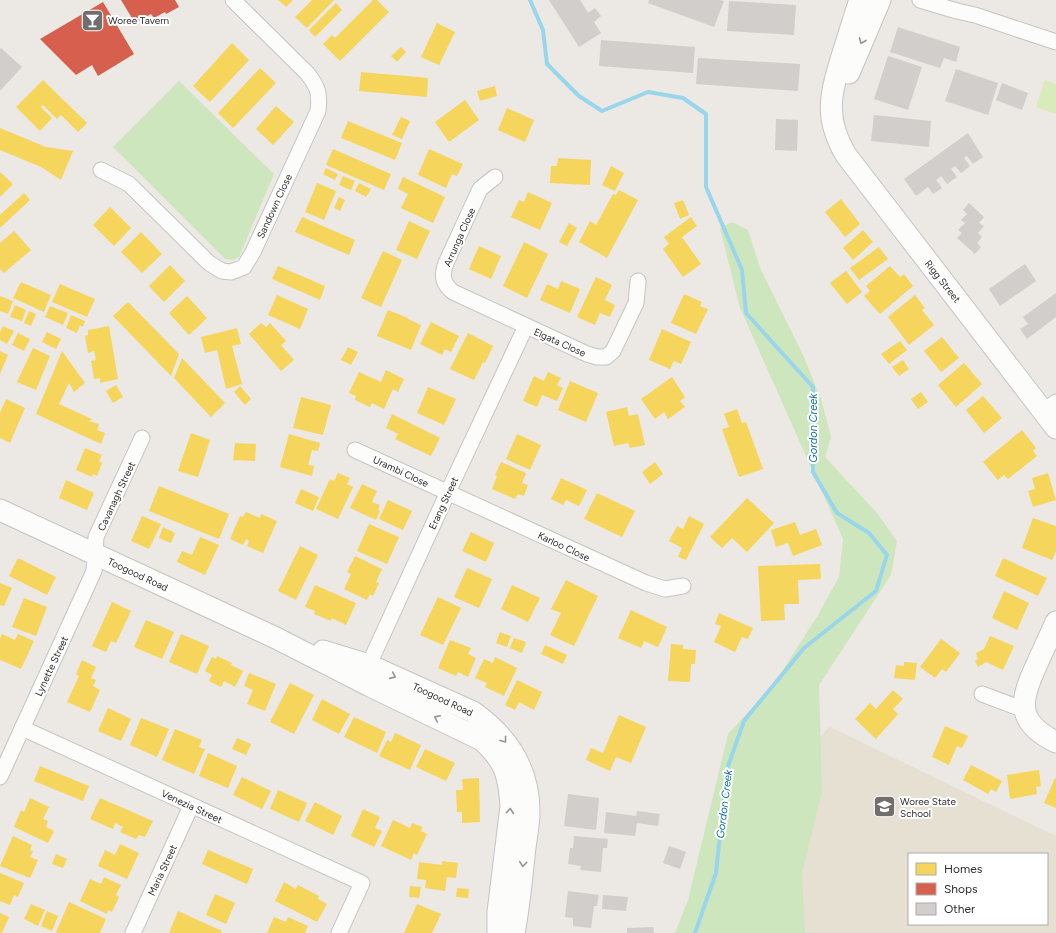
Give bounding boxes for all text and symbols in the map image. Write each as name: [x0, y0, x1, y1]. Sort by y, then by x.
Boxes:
bar icon: Woree Tavern: [80, 7, 106, 33]
place label: Woree Tavern: [108, 14, 170, 27]
one-way arrow: [859, 37, 867, 44]
street label: Sandown Close: [254, 171, 295, 240]
street label: Arrunga Close: [441, 205, 479, 269]
street label: Rigg Street: [922, 257, 963, 305]
street label: Elgata Close: [532, 325, 588, 360]
water label: Gordon Creek: [807, 393, 820, 463]
street label: Urambi Close: [371, 453, 431, 490]
street label: Cavanagh Street: [95, 459, 138, 533]
street label: Erang Street: [426, 475, 461, 531]
street label: Karloo Close: [536, 529, 592, 564]
street label: Toogood Road: [105, 555, 170, 594]
street label: Lynette Street: [32, 634, 71, 698]
one-way arrow: [388, 671, 396, 679]
street label: Toogood Road: [410, 680, 475, 719]
one-way arrow: [434, 715, 441, 723]
one-way arrow: [499, 736, 506, 743]
water label: Gordon Creek: [714, 768, 735, 839]
street label: Venezia Street: [159, 787, 225, 826]
school or university icon: Woree State School: [872, 794, 898, 820]
place label: Woree State School: [900, 795, 957, 820]
one-way arrow: [506, 808, 515, 814]
street label: Maria Street: [145, 842, 180, 898]
legend: [908, 853, 1048, 925]
one-way arrow: [519, 861, 528, 867]
text: Homes: [944, 862, 983, 876]
text: Shops: [944, 882, 978, 896]
text: Other: [944, 902, 975, 916]

